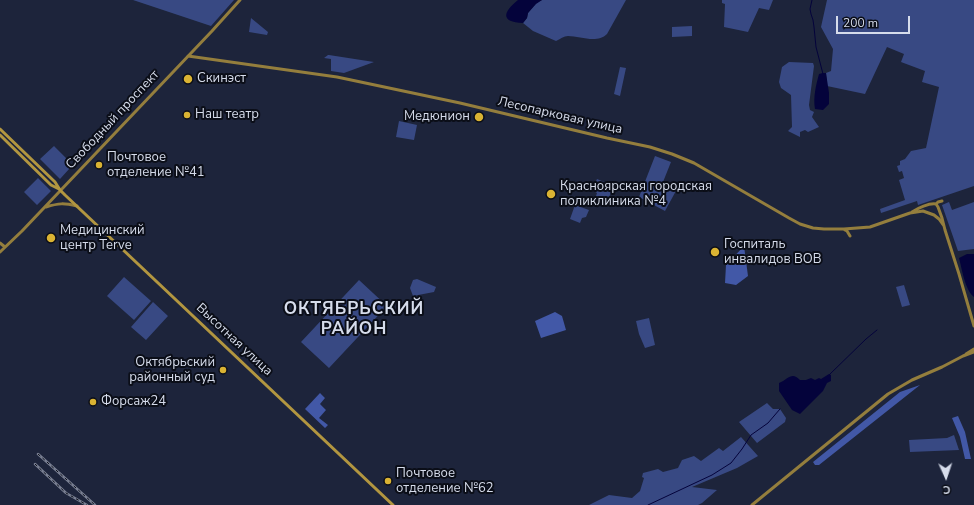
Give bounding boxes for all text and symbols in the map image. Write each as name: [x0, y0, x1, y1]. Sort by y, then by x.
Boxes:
scale bar: [838, 8, 912, 34]
text: 200 m: [843, 15, 878, 31]
street label: Свободный проспект: [63, 67, 163, 173]
place label: Скинэст: [197, 71, 246, 87]
marker: Скинэст: [182, 73, 194, 85]
street label: Лесопарковая улица: [496, 94, 624, 138]
place label: Наш театр: [195, 107, 259, 123]
place label: Медюнион: [404, 109, 470, 125]
marker: Наш театр: [182, 110, 192, 120]
marker: Медюнион: [473, 111, 485, 123]
place label: Почтовое отделение №41: [107, 150, 205, 181]
marker: Почтовое отделение №41: [94, 160, 104, 170]
place label: Красноярская городская поликлиника №4: [560, 179, 712, 210]
marker: Красноярская городская поликлиника №4: [545, 188, 557, 200]
place label: Медицинский центр Terve: [60, 223, 145, 254]
marker: Медицинский центр Terve: [45, 232, 57, 244]
place label: Госпиталь инвалидов ВОВ: [724, 237, 821, 268]
marker: Госпиталь инвалидов ВОВ: [709, 246, 721, 258]
district label: ОКТЯБРЬСКИЙ РАЙОН: [284, 300, 424, 340]
street label: Высотная улица: [193, 301, 275, 379]
place label: Октябрьский районный суд: [129, 355, 215, 386]
marker: Октябрьский районный суд: [218, 365, 228, 375]
place label: Форсаж24: [101, 394, 166, 410]
marker: Форсаж24: [88, 397, 98, 407]
north arrow: [926, 457, 966, 497]
place label: Почтовое отделение №62: [396, 466, 494, 497]
marker: Почтовое отделение №62: [383, 476, 393, 486]
text: С: [943, 482, 951, 497]

